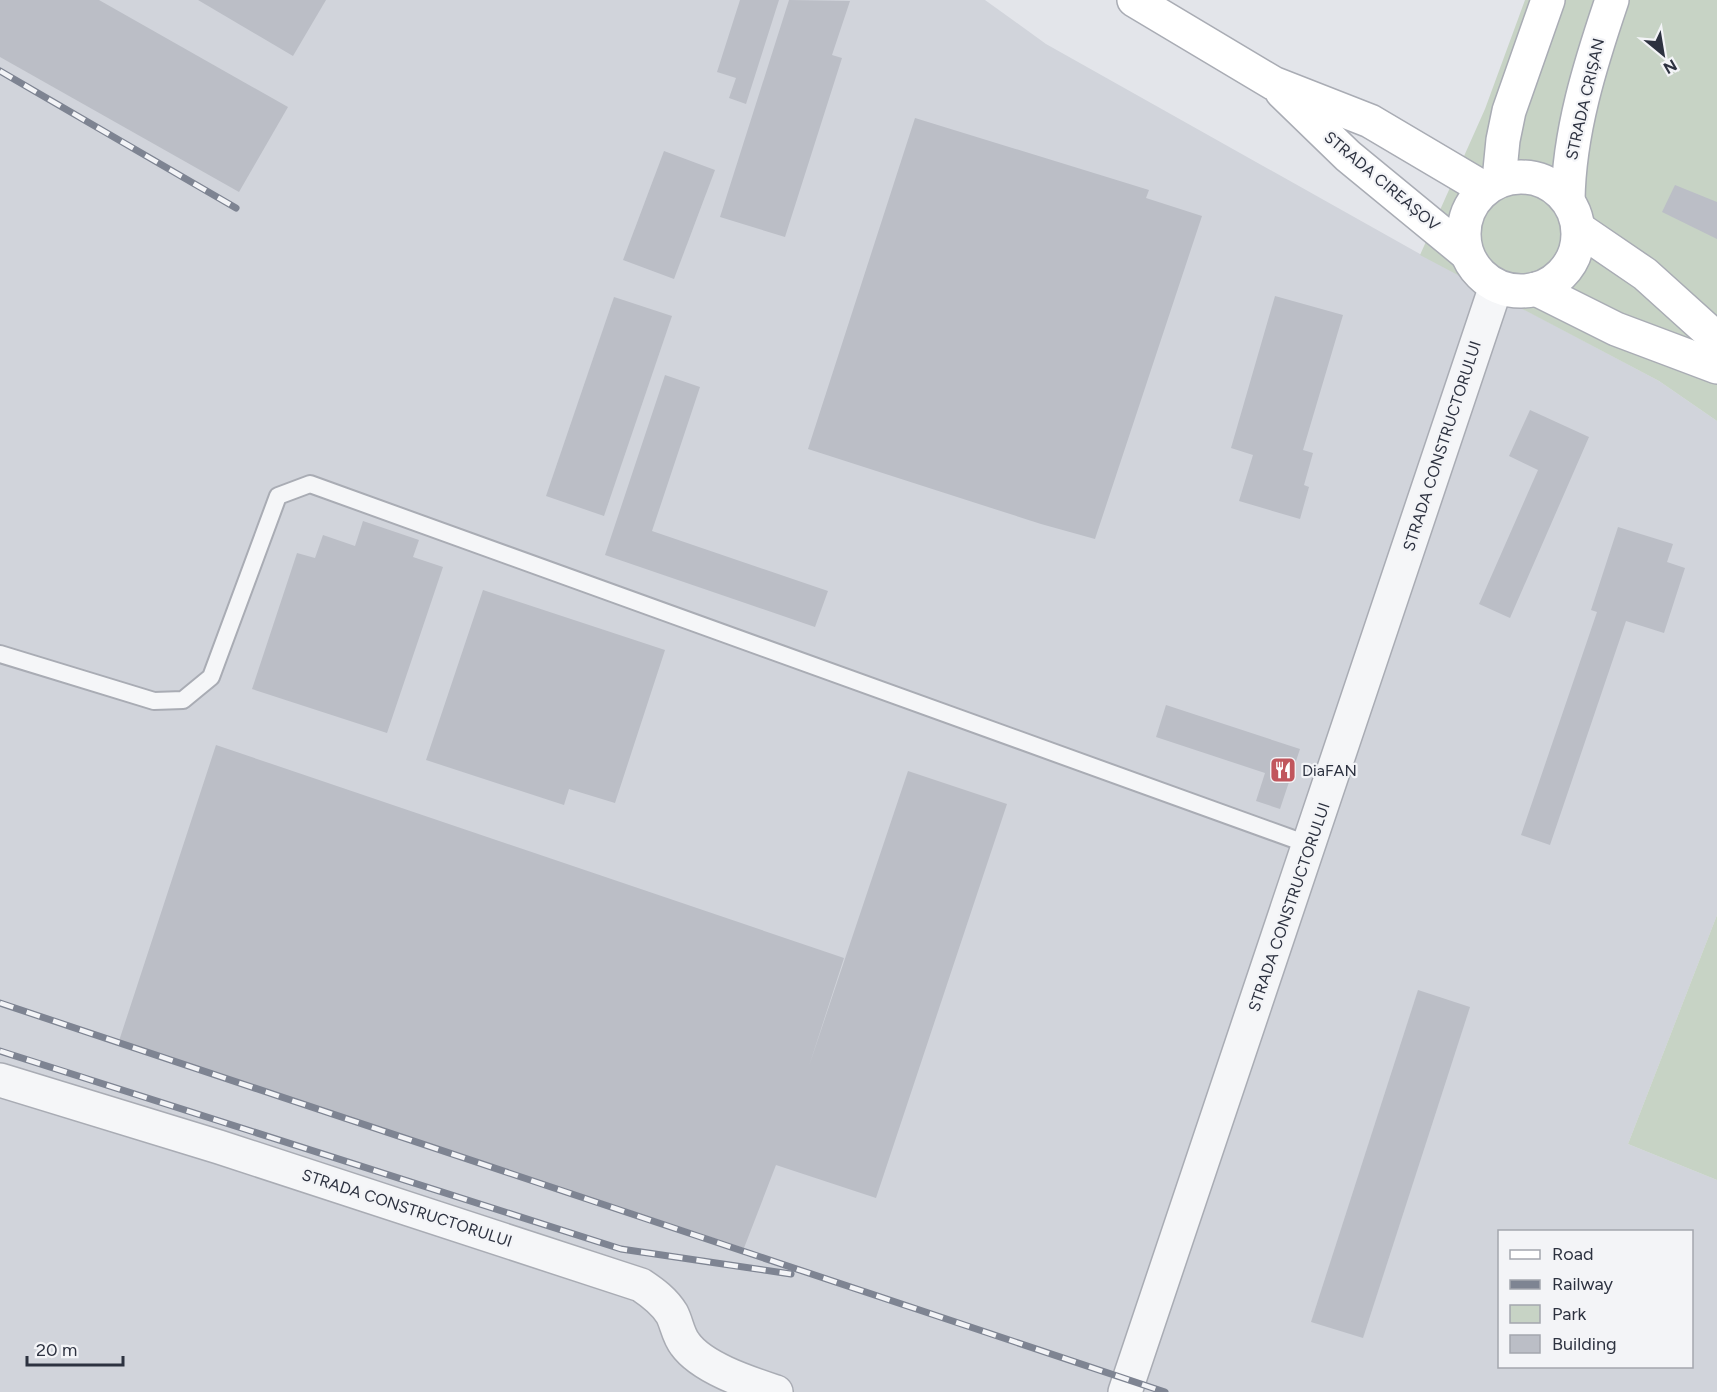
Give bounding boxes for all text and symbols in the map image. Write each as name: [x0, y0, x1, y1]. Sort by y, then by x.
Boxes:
north arrow: [1633, 24, 1693, 84]
street label: STRADA CRIȘAN: [1562, 36, 1608, 162]
text: N: [1660, 55, 1680, 78]
street label: STRADA CIREAȘOV: [1320, 127, 1444, 235]
street label: STRADA CONSTRUCTORULUI: [1399, 339, 1485, 553]
restaurant icon: DiaFAN: [1268, 755, 1298, 785]
place label: DiaFAN: [1302, 761, 1357, 780]
street label: STRADA CONSTRUCTORULUI: [1244, 800, 1334, 1014]
street label: STRADA CONSTRUCTORULUI: [300, 1165, 514, 1251]
legend: [1498, 1230, 1693, 1368]
text: Road: [1552, 1243, 1593, 1265]
text: Railway: [1552, 1273, 1614, 1295]
text: Park: [1552, 1303, 1587, 1325]
scale bar: [27, 1329, 123, 1367]
text: Building: [1552, 1333, 1617, 1355]
text: 20 m: [36, 1339, 77, 1361]

